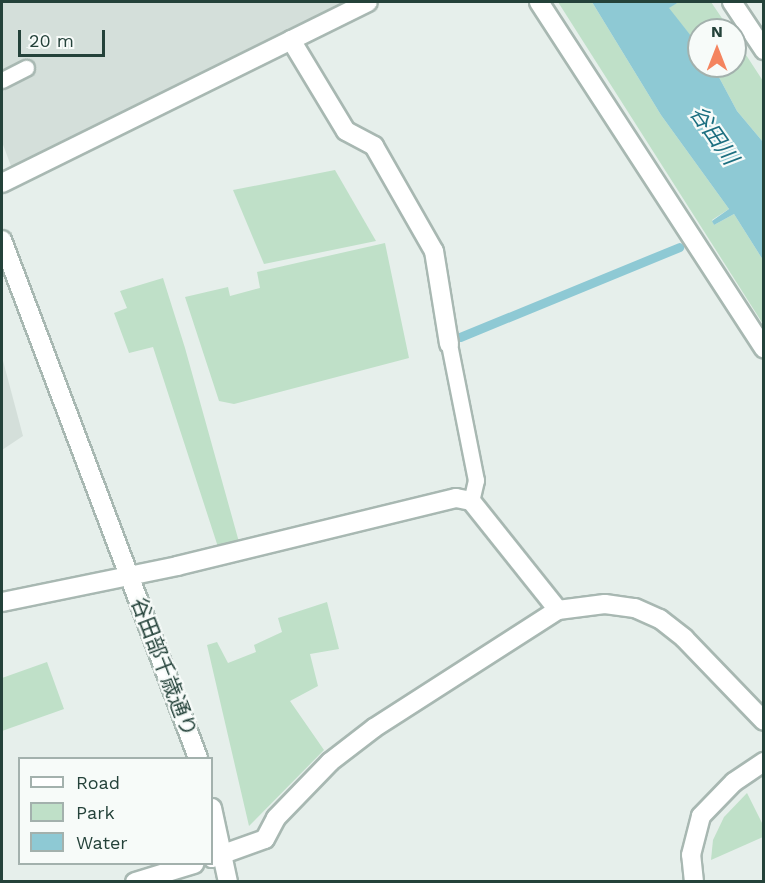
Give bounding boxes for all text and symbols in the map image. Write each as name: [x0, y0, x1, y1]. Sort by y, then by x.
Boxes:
scale bar: [21, 18, 108, 56]
north arrow: [687, 18, 747, 78]
text: N: [711, 22, 723, 41]
text: 20 m: [29, 30, 74, 51]
water label: 谷田川: [684, 100, 744, 170]
street label: 谷田部千歳通り: [126, 594, 202, 740]
legend: [18, 757, 213, 865]
text: Road: [76, 772, 120, 793]
text: Park: [76, 802, 115, 823]
text: Water: [76, 832, 128, 853]

